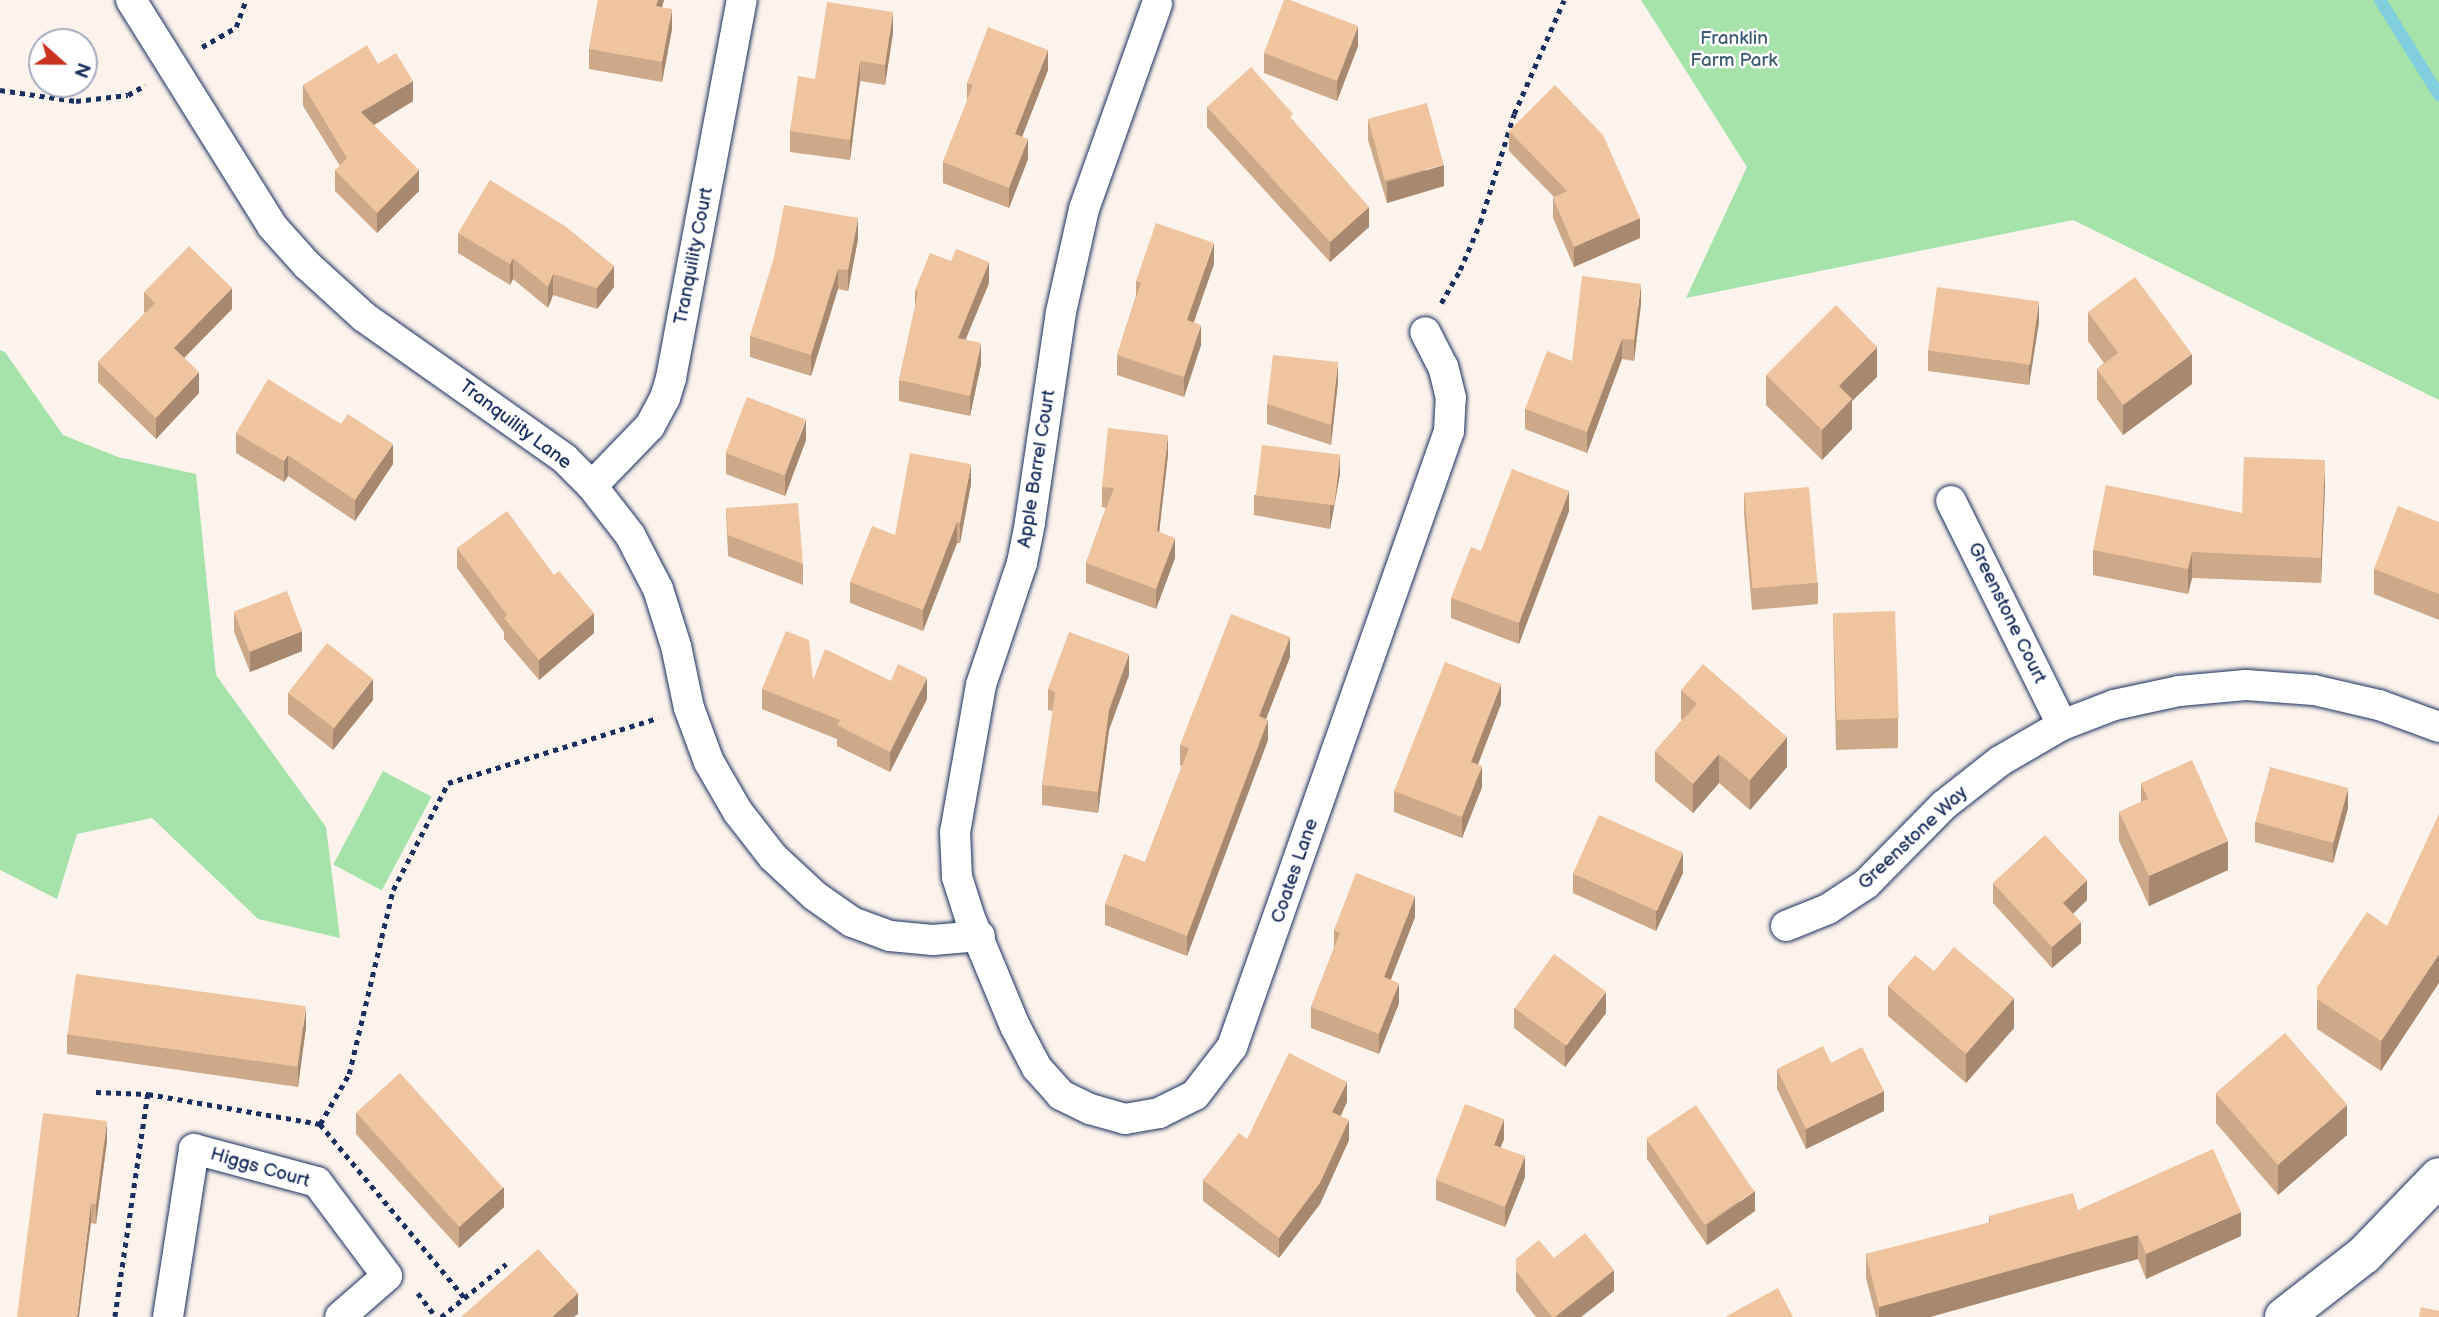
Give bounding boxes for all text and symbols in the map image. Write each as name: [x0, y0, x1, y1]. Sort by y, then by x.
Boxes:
north arrow: [28, 28, 98, 98]
park label: Franklin Farm Park: [1690, 28, 1778, 72]
text: N: [68, 59, 94, 81]
street label: Tranquility Court: [669, 185, 719, 327]
street label: Tranquility Lane: [454, 375, 576, 475]
street label: Apple Barrel Court: [1013, 388, 1061, 550]
street label: Greenstone Court: [1963, 539, 2051, 687]
street label: Greenstone Way: [1853, 781, 1973, 895]
street label: Coates Lane: [1266, 816, 1324, 926]
street label: Higgs Court: [208, 1143, 312, 1193]

